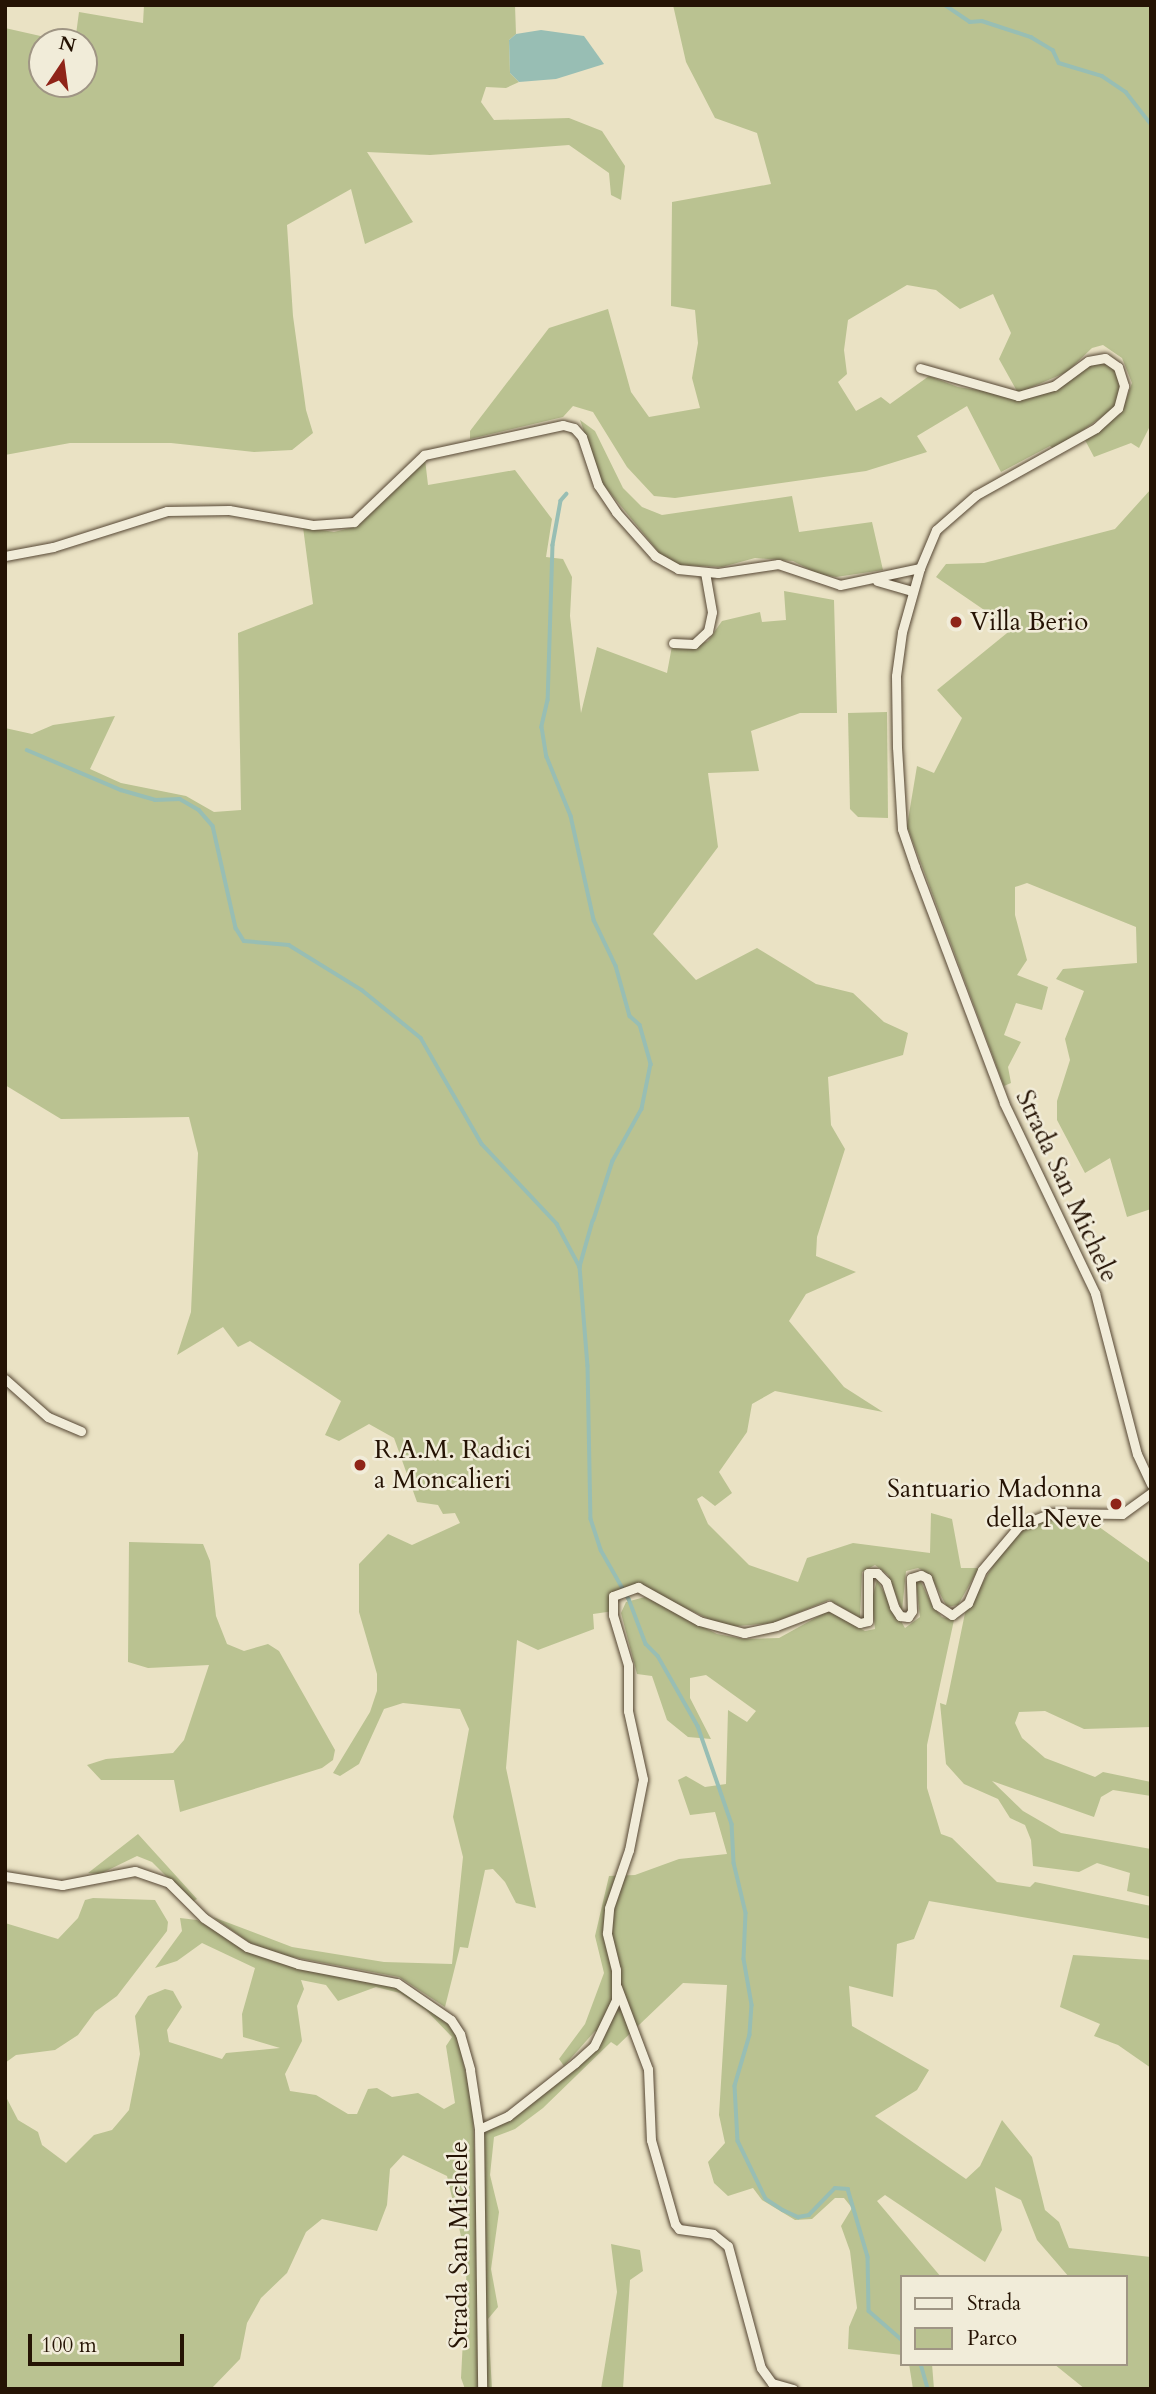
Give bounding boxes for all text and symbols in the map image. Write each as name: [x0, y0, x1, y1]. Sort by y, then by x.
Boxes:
north arrow: [28, 28, 98, 98]
text: N: [56, 30, 78, 59]
place label: Villa Berio: [970, 606, 1088, 638]
marker: Villa Berio: [948, 614, 964, 630]
street label: Strada San Michele: [1009, 1085, 1125, 1287]
place label: R.A.M. Radici a Moncalieri: [374, 1434, 531, 1496]
marker: R.A.M. Radici a Moncalieri: [352, 1457, 368, 1473]
place label: Santuario Madonna della Neve: [887, 1473, 1102, 1534]
marker: Santuario Madonna della Neve: [1108, 1496, 1124, 1512]
street label: Strada San Michele: [443, 2141, 475, 2349]
legend: [900, 2275, 1128, 2366]
text: Strada: [967, 2289, 1021, 2318]
scale bar: [32, 2320, 187, 2364]
text: Parco: [967, 2324, 1017, 2353]
text: 100 m: [41, 2331, 97, 2360]

